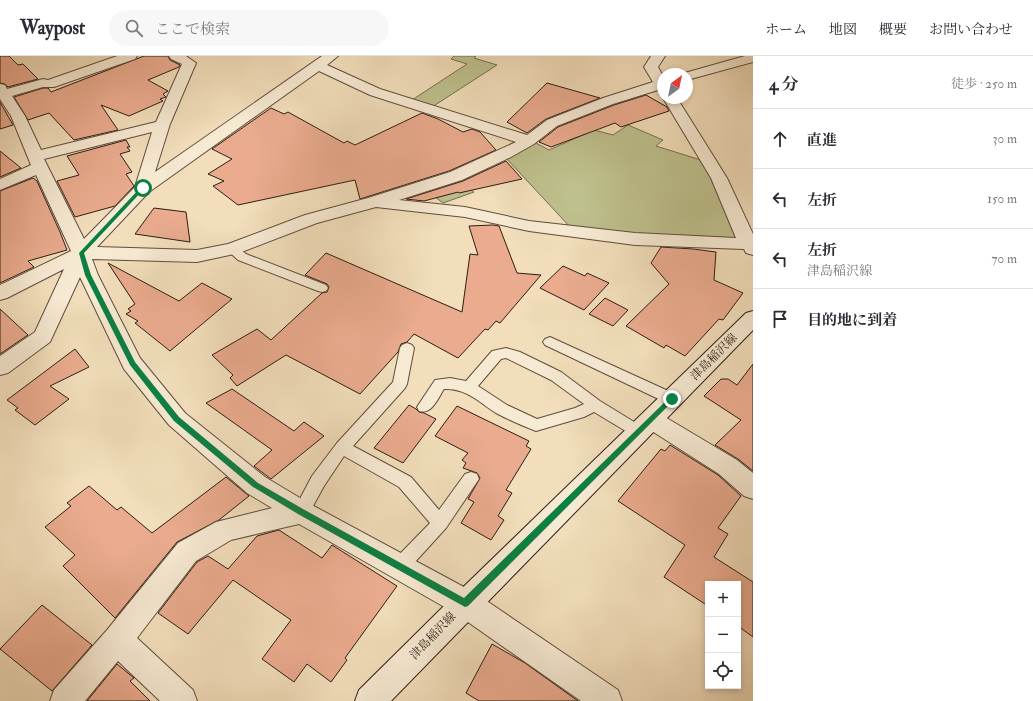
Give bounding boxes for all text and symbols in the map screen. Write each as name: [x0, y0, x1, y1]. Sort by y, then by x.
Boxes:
search box: [109, 10, 389, 46]
text: Waypost: [20, 16, 85, 40]
icon: search: [123, 17, 145, 39]
text: ここで検索: [155, 20, 230, 39]
text: ホーム: [765, 21, 807, 38]
text: 地図: [829, 21, 857, 38]
text: 概要: [879, 21, 907, 38]
text: お問い合わせ: [929, 21, 1013, 38]
north arrow: [657, 68, 693, 104]
text: 4 分: [769, 74, 799, 95]
text: 徒歩 · 250 m: [951, 76, 1017, 92]
icon: ahead: [769, 128, 791, 150]
text: 直進: [807, 131, 837, 150]
text: 30 m: [993, 131, 1017, 147]
route start: [134, 179, 152, 197]
icon: left: [769, 188, 791, 210]
text: 左折: [807, 191, 837, 210]
text: 150 m: [987, 191, 1017, 207]
text: 左折: [807, 241, 837, 260]
icon: left: [769, 248, 791, 270]
text: 70 m: [992, 251, 1017, 267]
text: 津島稲沢線: [807, 263, 872, 279]
icon: arrive: [769, 308, 791, 330]
text: 目的地に到着: [807, 311, 897, 330]
street label: 津島稲沢線: [687, 330, 741, 384]
route end: [663, 390, 681, 408]
map controls: [705, 581, 741, 689]
button: +: [705, 581, 741, 617]
street label: 津島稲沢線: [407, 609, 459, 663]
button: −: [705, 617, 741, 653]
button: locate: [705, 653, 741, 689]

